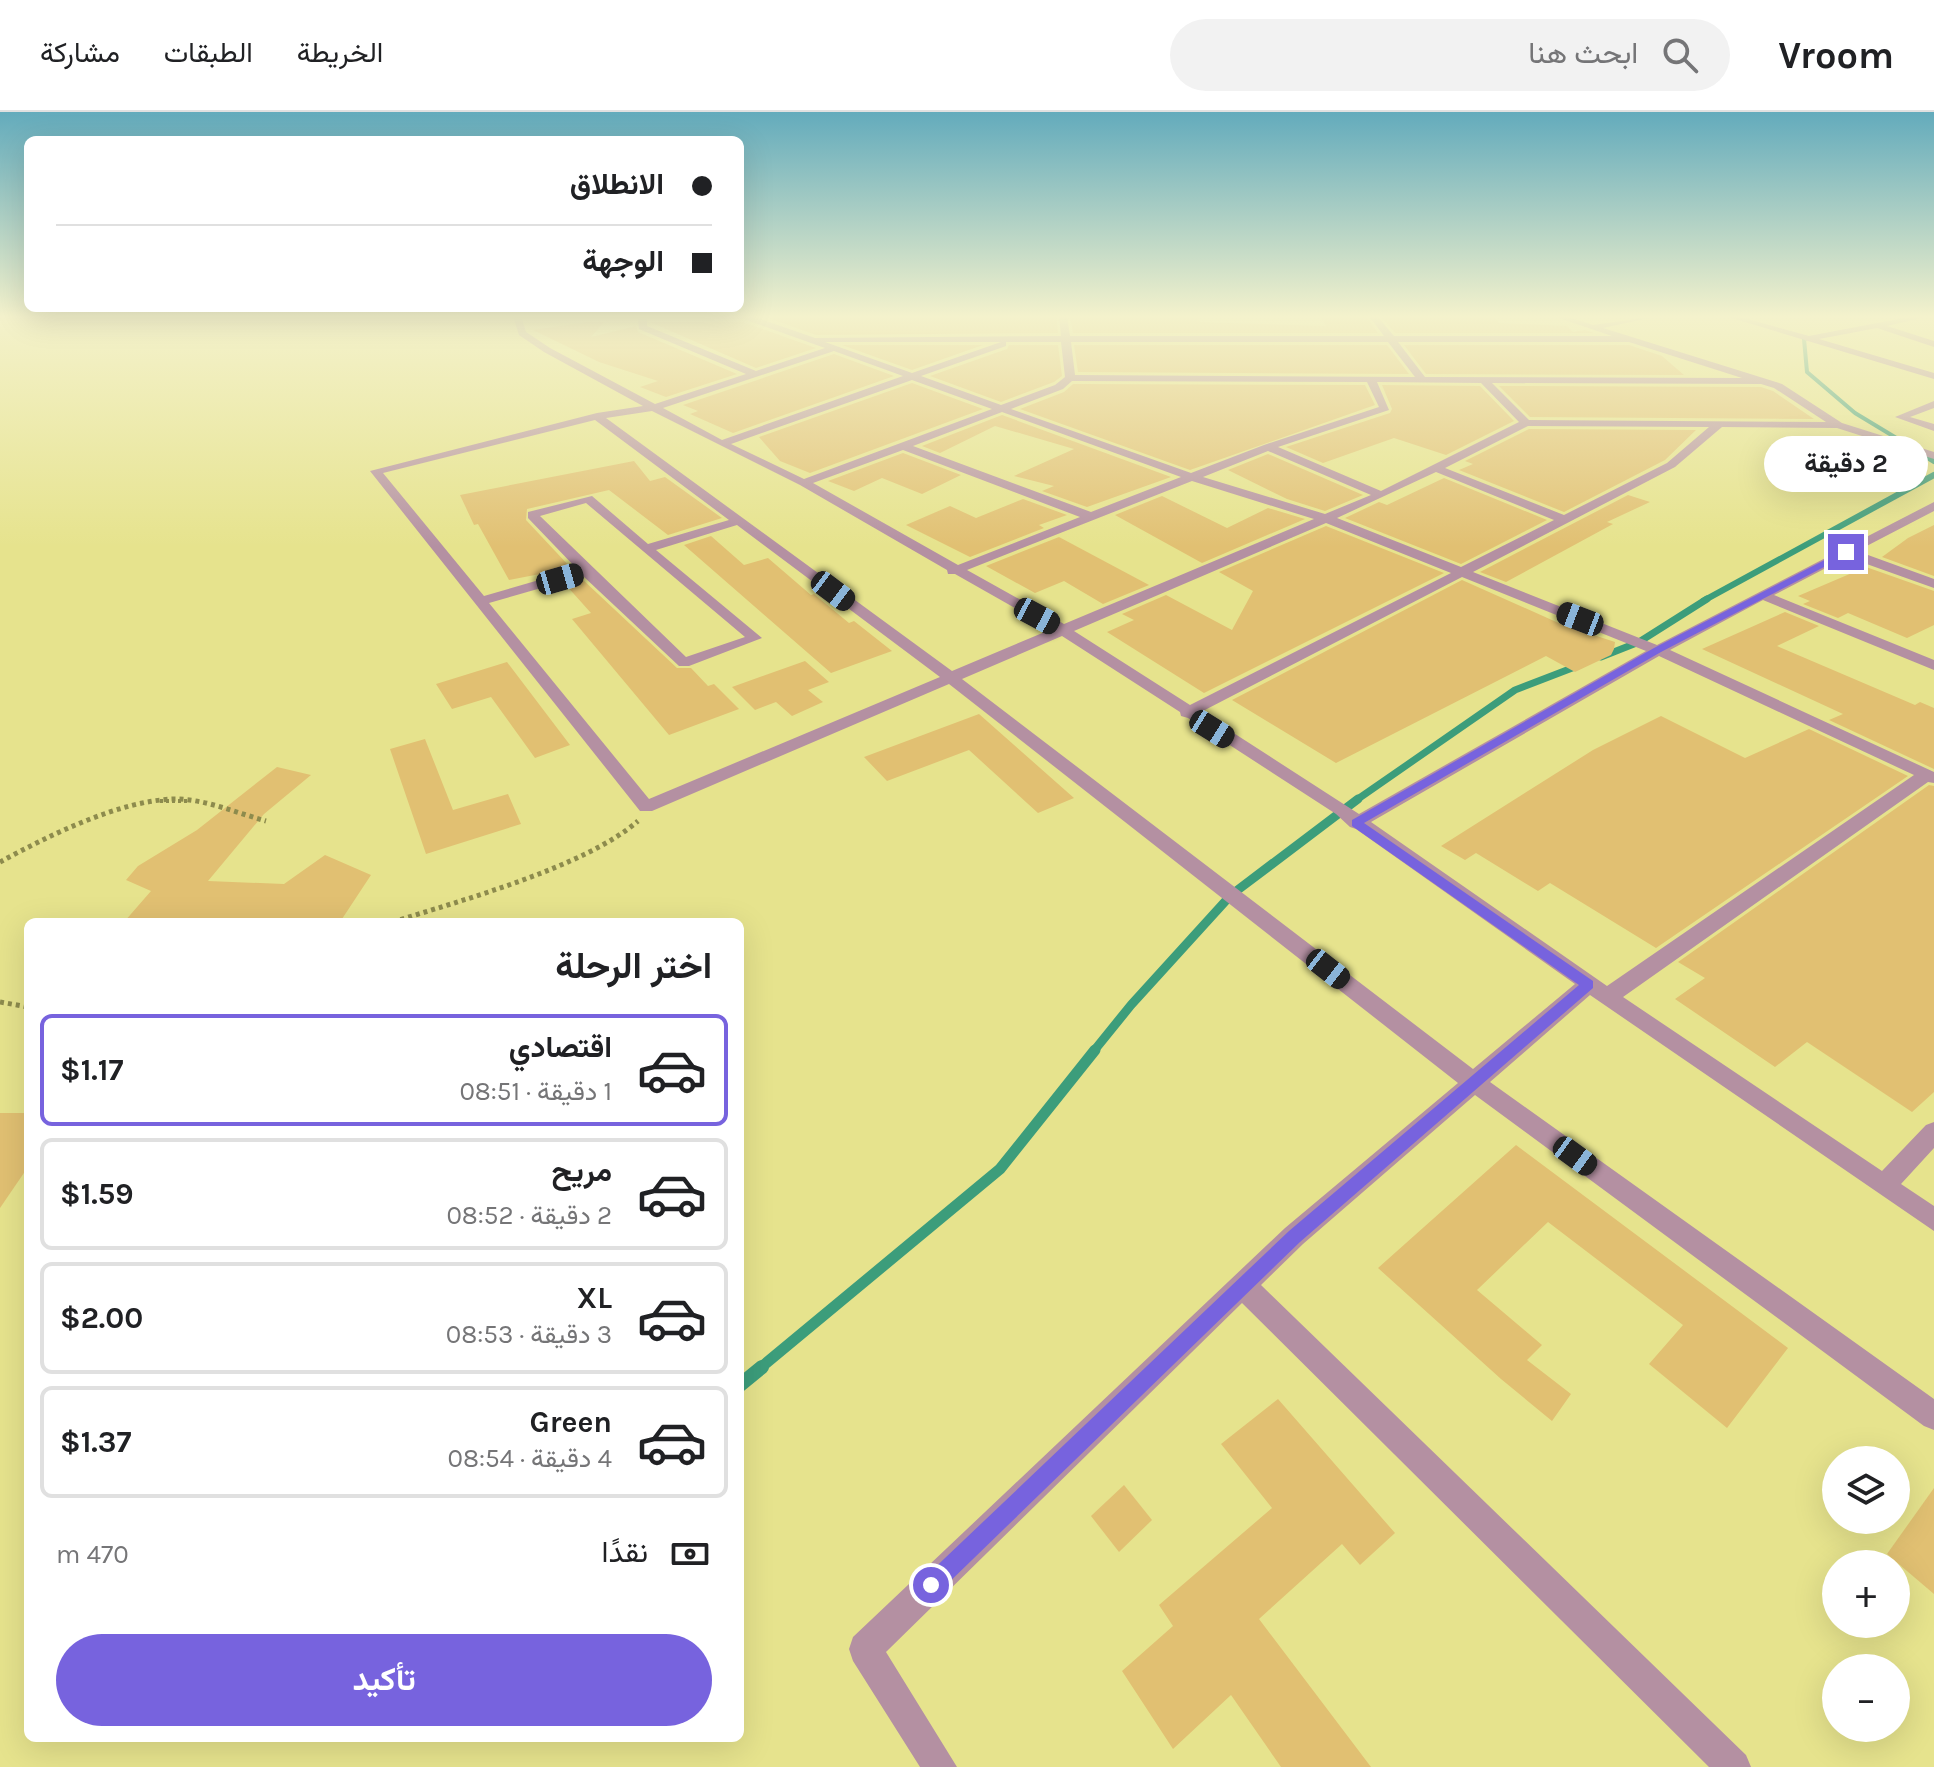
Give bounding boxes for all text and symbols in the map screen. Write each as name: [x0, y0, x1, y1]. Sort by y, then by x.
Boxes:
search box: [1170, 19, 1730, 91]
icon: search: [1658, 33, 1702, 77]
text: Vroom: [1778, 33, 1894, 78]
text: ابحث هنا: [1528, 35, 1638, 71]
text: مشاركة: [40, 36, 120, 69]
text: الطبقات: [164, 36, 253, 69]
text: الخريطة: [297, 36, 383, 69]
text: الانطلاق: [570, 166, 664, 202]
text: الوجهة: [582, 243, 664, 279]
callout: 2 دقيقة: [1764, 436, 1928, 492]
text: 2 دقيقة: [1804, 448, 1888, 479]
route end: [1828, 534, 1864, 570]
car: [534, 561, 586, 597]
car: [807, 567, 859, 615]
car: [1010, 594, 1064, 638]
car: [1553, 599, 1607, 639]
car: [1185, 706, 1239, 752]
text: اختر الرحلة: [555, 945, 712, 987]
car: [1302, 945, 1354, 993]
text: اقتصادي: [509, 1029, 612, 1065]
icon: car: [636, 1034, 708, 1106]
text: $1.17: [60, 1052, 123, 1088]
text: 1 دقيقة · 08:51: [459, 1076, 612, 1107]
car: [1549, 1132, 1601, 1180]
text: مريح: [552, 1153, 612, 1189]
icon: car: [636, 1158, 708, 1230]
text: $1.59: [60, 1176, 134, 1212]
text: 2 دقيقة · 08:52: [446, 1200, 612, 1231]
text: XL: [577, 1280, 612, 1316]
icon: car: [636, 1282, 708, 1354]
text: $2.00: [60, 1300, 143, 1336]
text: 3 دقيقة · 08:53: [446, 1319, 612, 1350]
text: Green: [529, 1404, 612, 1440]
icon: car: [636, 1406, 708, 1478]
text: $1.37: [60, 1424, 131, 1460]
text: 4 دقيقة · 08:54: [448, 1443, 612, 1474]
map controls: [1822, 1446, 1910, 1742]
button: layers: [1822, 1446, 1910, 1534]
icon: cash: [668, 1532, 712, 1576]
text: نقدًا: [602, 1534, 648, 1570]
text: 470 m: [56, 1539, 129, 1570]
button: +: [1822, 1550, 1910, 1638]
route start: [913, 1567, 949, 1603]
button: تأكيد: [56, 1634, 712, 1726]
button: −: [1822, 1654, 1910, 1742]

